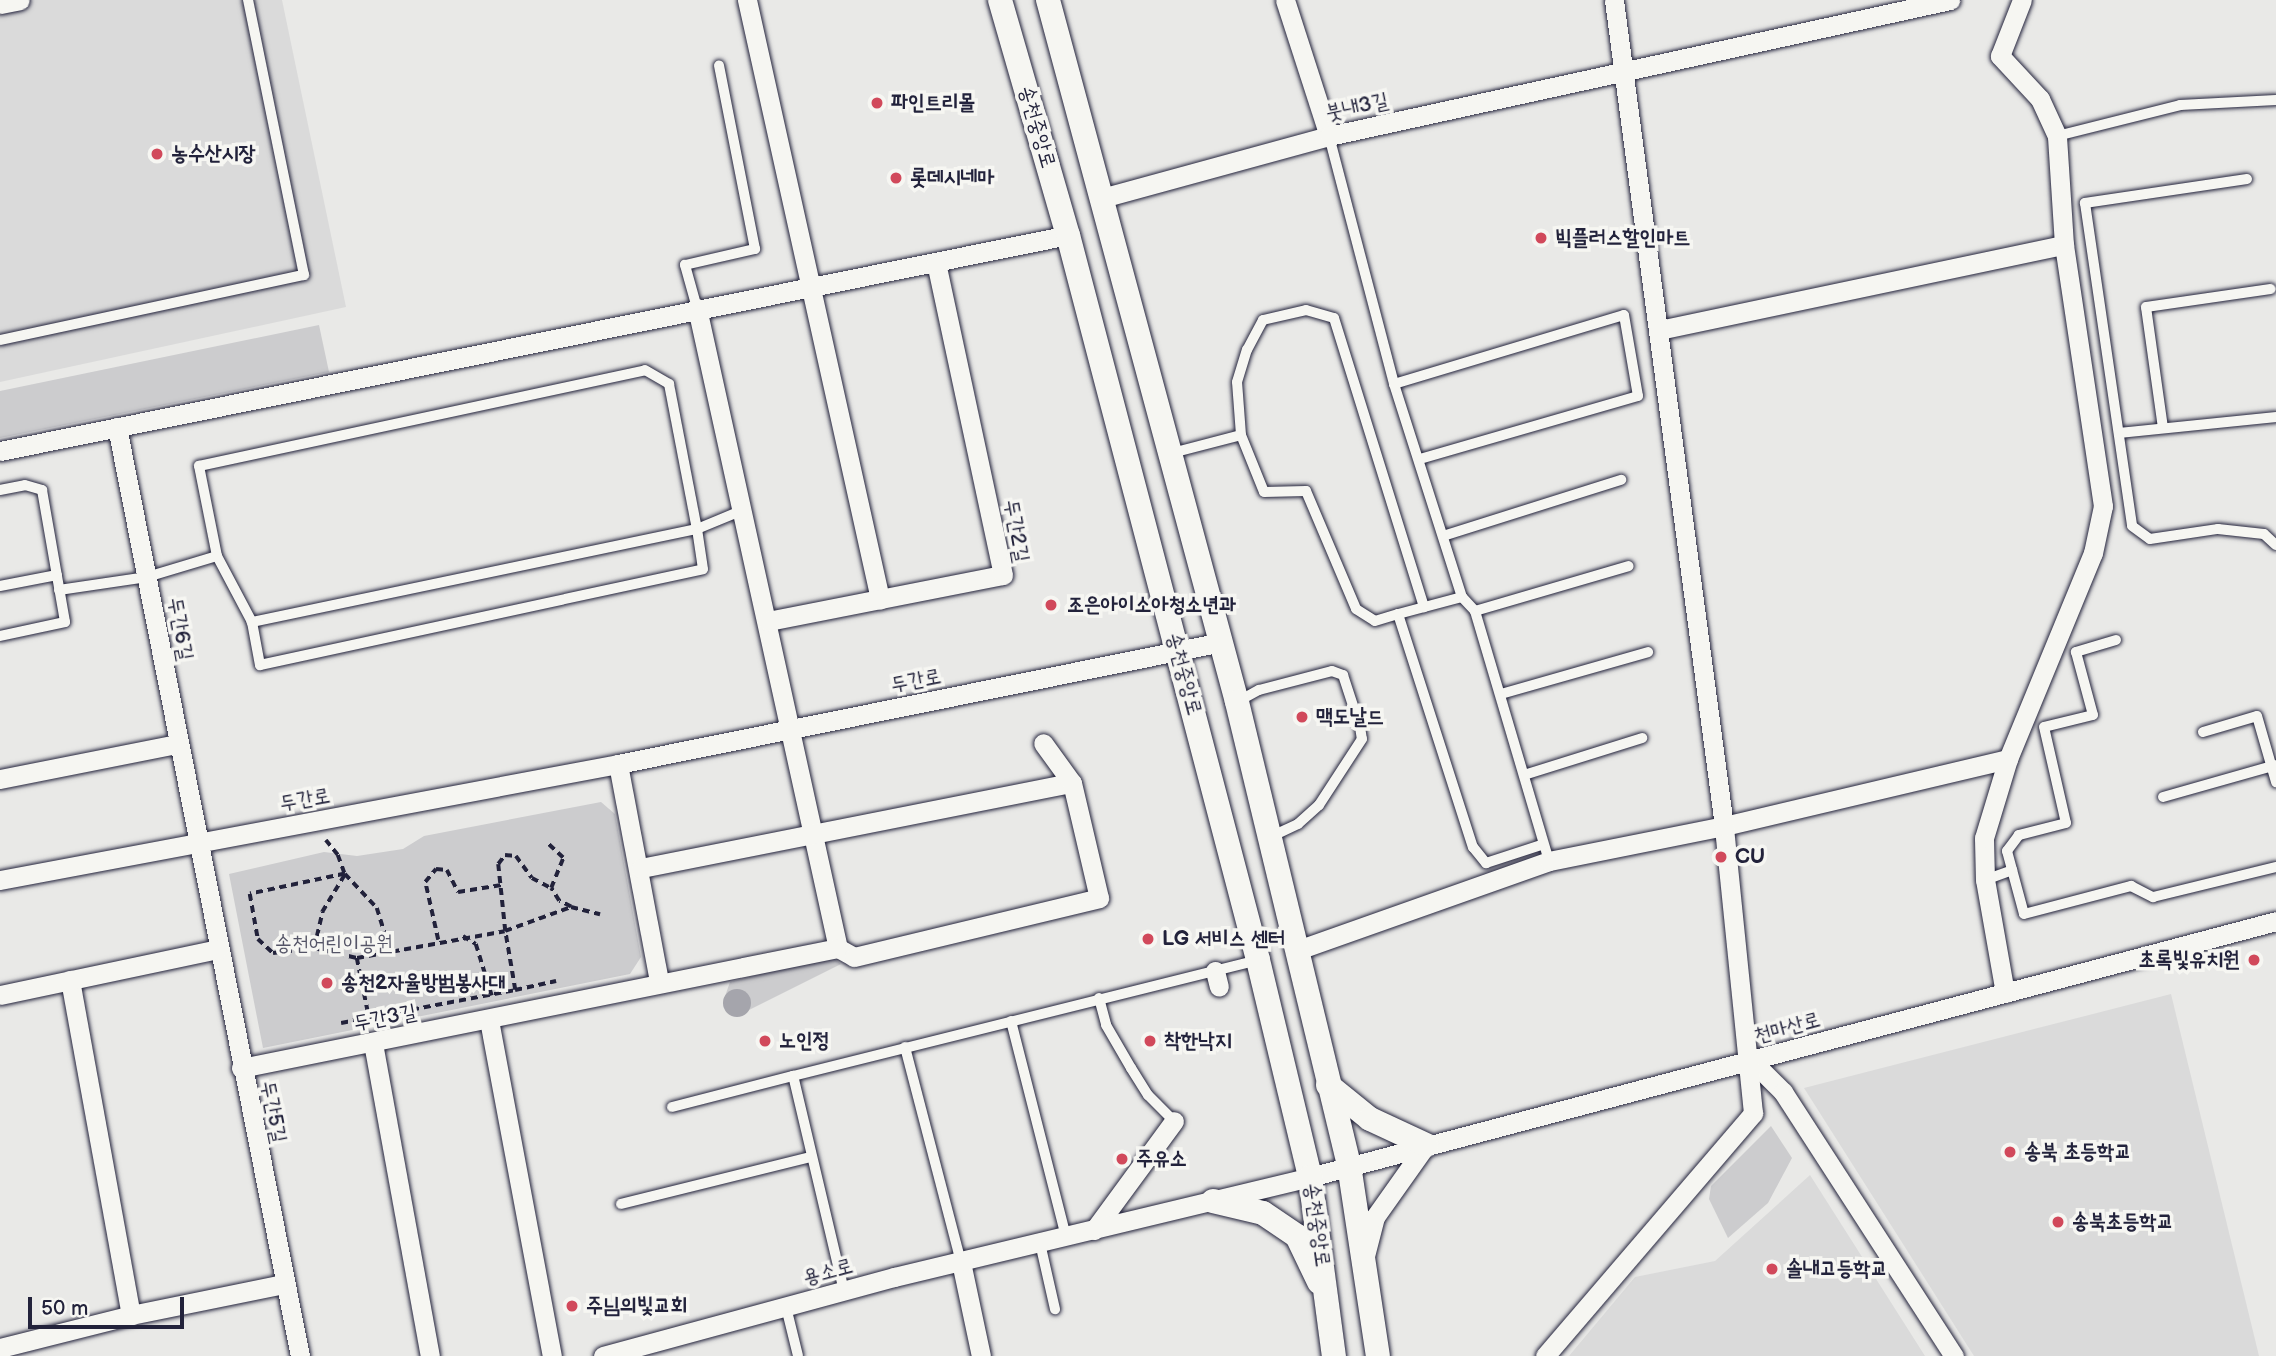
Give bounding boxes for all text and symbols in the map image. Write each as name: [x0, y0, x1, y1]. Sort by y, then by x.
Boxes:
street label: 송천중앙로: [1013, 83, 1061, 171]
street label: 붓내3길: [1323, 88, 1391, 126]
place label: 파인트리몰: [891, 90, 975, 116]
marker: 파인트리몰: [869, 95, 885, 111]
place label: 농수산시장: [171, 141, 255, 167]
marker: 농수산시장: [149, 146, 165, 162]
place label: 롯데시네마: [910, 165, 994, 191]
marker: 롯데시네마: [888, 170, 904, 186]
place label: 빅플러스할인마트: [1555, 225, 1690, 251]
marker: 빅플러스할인마트: [1533, 230, 1549, 246]
street label: 두간2길: [998, 498, 1034, 564]
place label: 조은아이소아청소년과: [1067, 592, 1236, 618]
marker: 조은아이소아청소년과: [1041, 595, 1061, 615]
street label: 두간6길: [162, 596, 198, 662]
street label: 송천중앙로: [1161, 630, 1207, 718]
street label: 두간로: [889, 664, 943, 698]
place label: 맥도날드: [1316, 704, 1384, 730]
marker: 맥도날드: [1294, 709, 1310, 725]
street label: 두간로: [278, 783, 332, 817]
place label: CU: [1735, 844, 1765, 870]
marker: CU: [1713, 849, 1729, 865]
place label: LG 서비스 센터: [1162, 926, 1285, 952]
park label: 송천어린이공원: [275, 931, 393, 957]
marker: LG 서비스 센터: [1140, 931, 1156, 947]
place label: 초록빛유치원: [2139, 947, 2240, 973]
marker: 초록빛유치원: [2246, 952, 2262, 968]
place label: 송천2자율방범봉사대: [341, 970, 506, 996]
marker: 송천2자율방범봉사대: [319, 975, 335, 991]
street label: 두간3길: [351, 1000, 419, 1036]
street label: 천마산로: [1751, 1007, 1823, 1049]
place label: 노인정: [779, 1028, 830, 1054]
place label: 착한낙지: [1164, 1028, 1232, 1054]
marker: 노인정: [757, 1033, 773, 1049]
marker: 착한낙지: [1142, 1033, 1158, 1049]
street label: 두간5길: [255, 1079, 291, 1145]
place label: 송북 초등학교: [2024, 1139, 2131, 1165]
marker: 송북 초등학교: [2002, 1144, 2018, 1160]
place label: 주유소: [1136, 1146, 1187, 1172]
marker: 주유소: [1114, 1151, 1130, 1167]
street label: 송천중앙로: [1299, 1181, 1335, 1269]
place label: 송북초등학교: [2072, 1209, 2173, 1235]
marker: 송북초등학교: [2050, 1214, 2066, 1230]
street label: 용소로: [800, 1253, 856, 1291]
place label: 솔내고등학교: [1786, 1256, 1887, 1282]
marker: 솔내고등학교: [1764, 1261, 1780, 1277]
scale bar: [32, 1282, 187, 1326]
place label: 주님의빛교회: [586, 1293, 687, 1319]
text: 50 m: [41, 1296, 88, 1321]
marker: 주님의빛교회: [564, 1298, 580, 1314]

